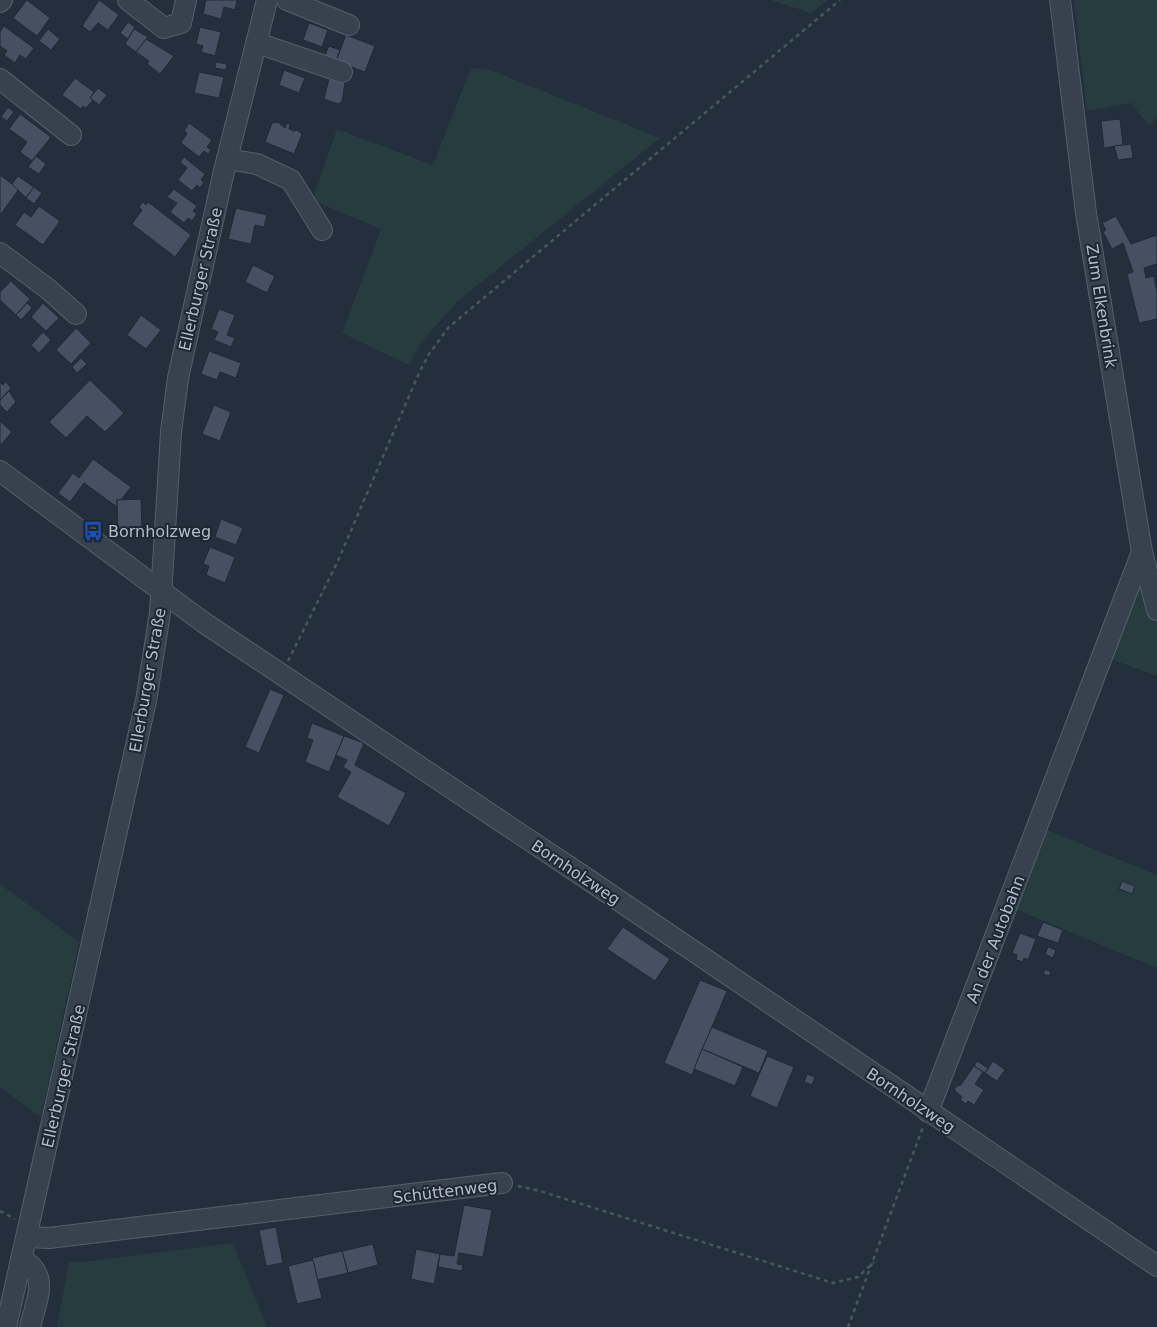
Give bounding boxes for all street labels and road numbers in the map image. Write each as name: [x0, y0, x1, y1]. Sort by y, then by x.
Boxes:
street label: Ellerburger Straße: [175, 206, 226, 353]
street label: Zum Elkenbrink: [1082, 243, 1121, 370]
street label: Ellerburger Straße: [125, 606, 170, 754]
street label: Bornholzweg: [528, 836, 624, 909]
street label: An der Autobahn: [962, 873, 1029, 1006]
street label: Ellerburger Straße: [38, 1003, 89, 1150]
street label: Bornholzweg: [863, 1064, 959, 1137]
street label: Schüttenweg: [392, 1176, 498, 1207]

